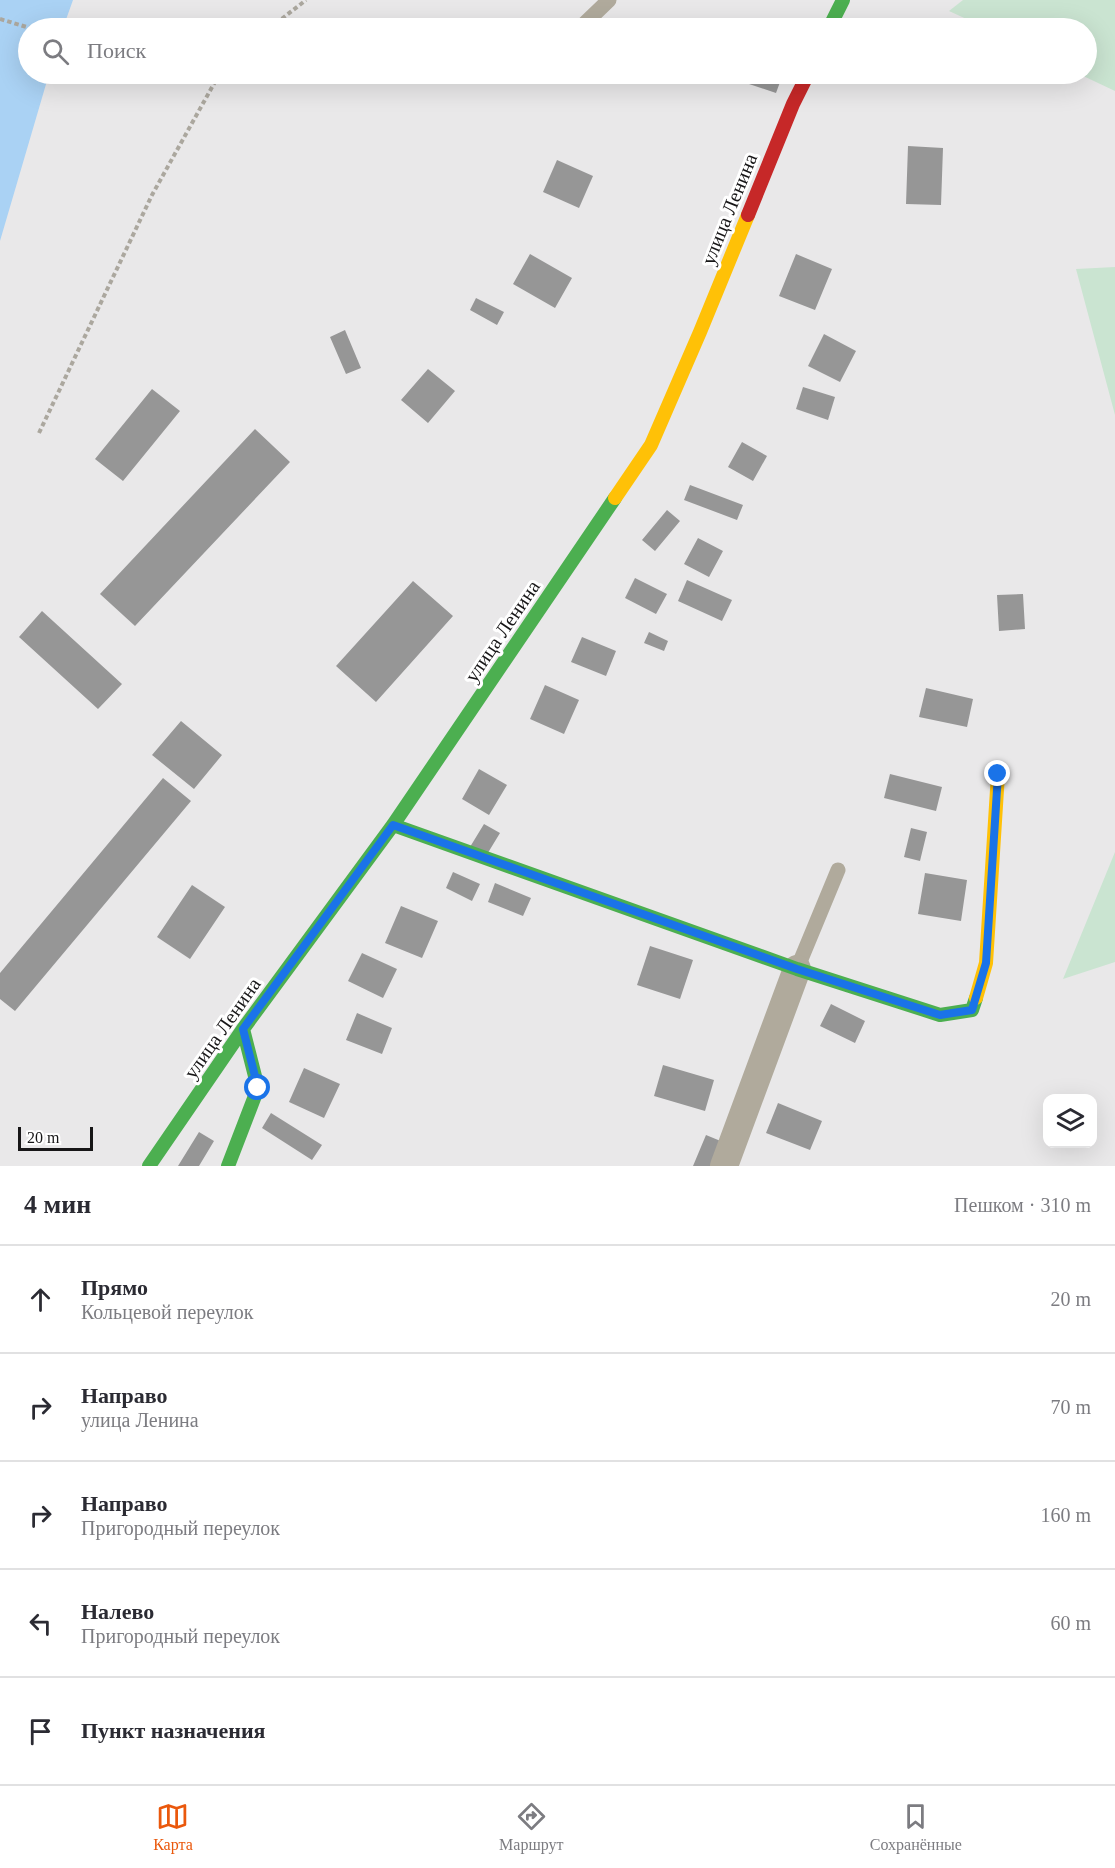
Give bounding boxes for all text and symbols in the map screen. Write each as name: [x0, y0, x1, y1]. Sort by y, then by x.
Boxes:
search box: [18, 18, 1097, 84]
icon: search: [39, 35, 72, 68]
text: Поиск: [87, 38, 146, 63]
street label: улица Ленина: [697, 150, 762, 268]
street label: улица Ленина: [460, 576, 545, 686]
route end: [984, 760, 1010, 786]
street label: улица Ленина: [179, 973, 266, 1083]
route start: [244, 1074, 270, 1100]
map controls: [1043, 1094, 1097, 1148]
button: layers: [1043, 1094, 1097, 1148]
scale bar: [18, 1124, 93, 1152]
text: 20 m: [27, 1129, 59, 1146]
text: 4 мин: [24, 1190, 91, 1219]
text: Пешком · 310 m: [954, 1194, 1091, 1216]
text: Прямо: [81, 1275, 148, 1300]
icon: ahead: [24, 1283, 57, 1316]
text: 20 m: [1050, 1288, 1091, 1310]
text: Кольцевой переулок: [81, 1301, 254, 1323]
text: Направо: [81, 1383, 167, 1408]
icon: right: [24, 1391, 57, 1424]
text: 70 m: [1050, 1396, 1091, 1418]
text: улица Ленина: [81, 1409, 199, 1431]
text: Направо: [81, 1491, 167, 1516]
icon: right: [24, 1499, 57, 1532]
text: 160 m: [1040, 1504, 1091, 1526]
text: Пригородный переулок: [81, 1517, 280, 1539]
text: Налево: [81, 1599, 154, 1624]
icon: left: [24, 1607, 57, 1640]
text: 60 m: [1050, 1612, 1091, 1634]
text: Пригородный переулок: [81, 1625, 280, 1647]
icon: arrive: [24, 1715, 57, 1748]
text: Пункт назначения: [81, 1718, 266, 1743]
tab: Карта: [153, 1800, 193, 1854]
tab: Маршрут: [499, 1800, 564, 1854]
tab: Сохранённые: [870, 1800, 962, 1854]

